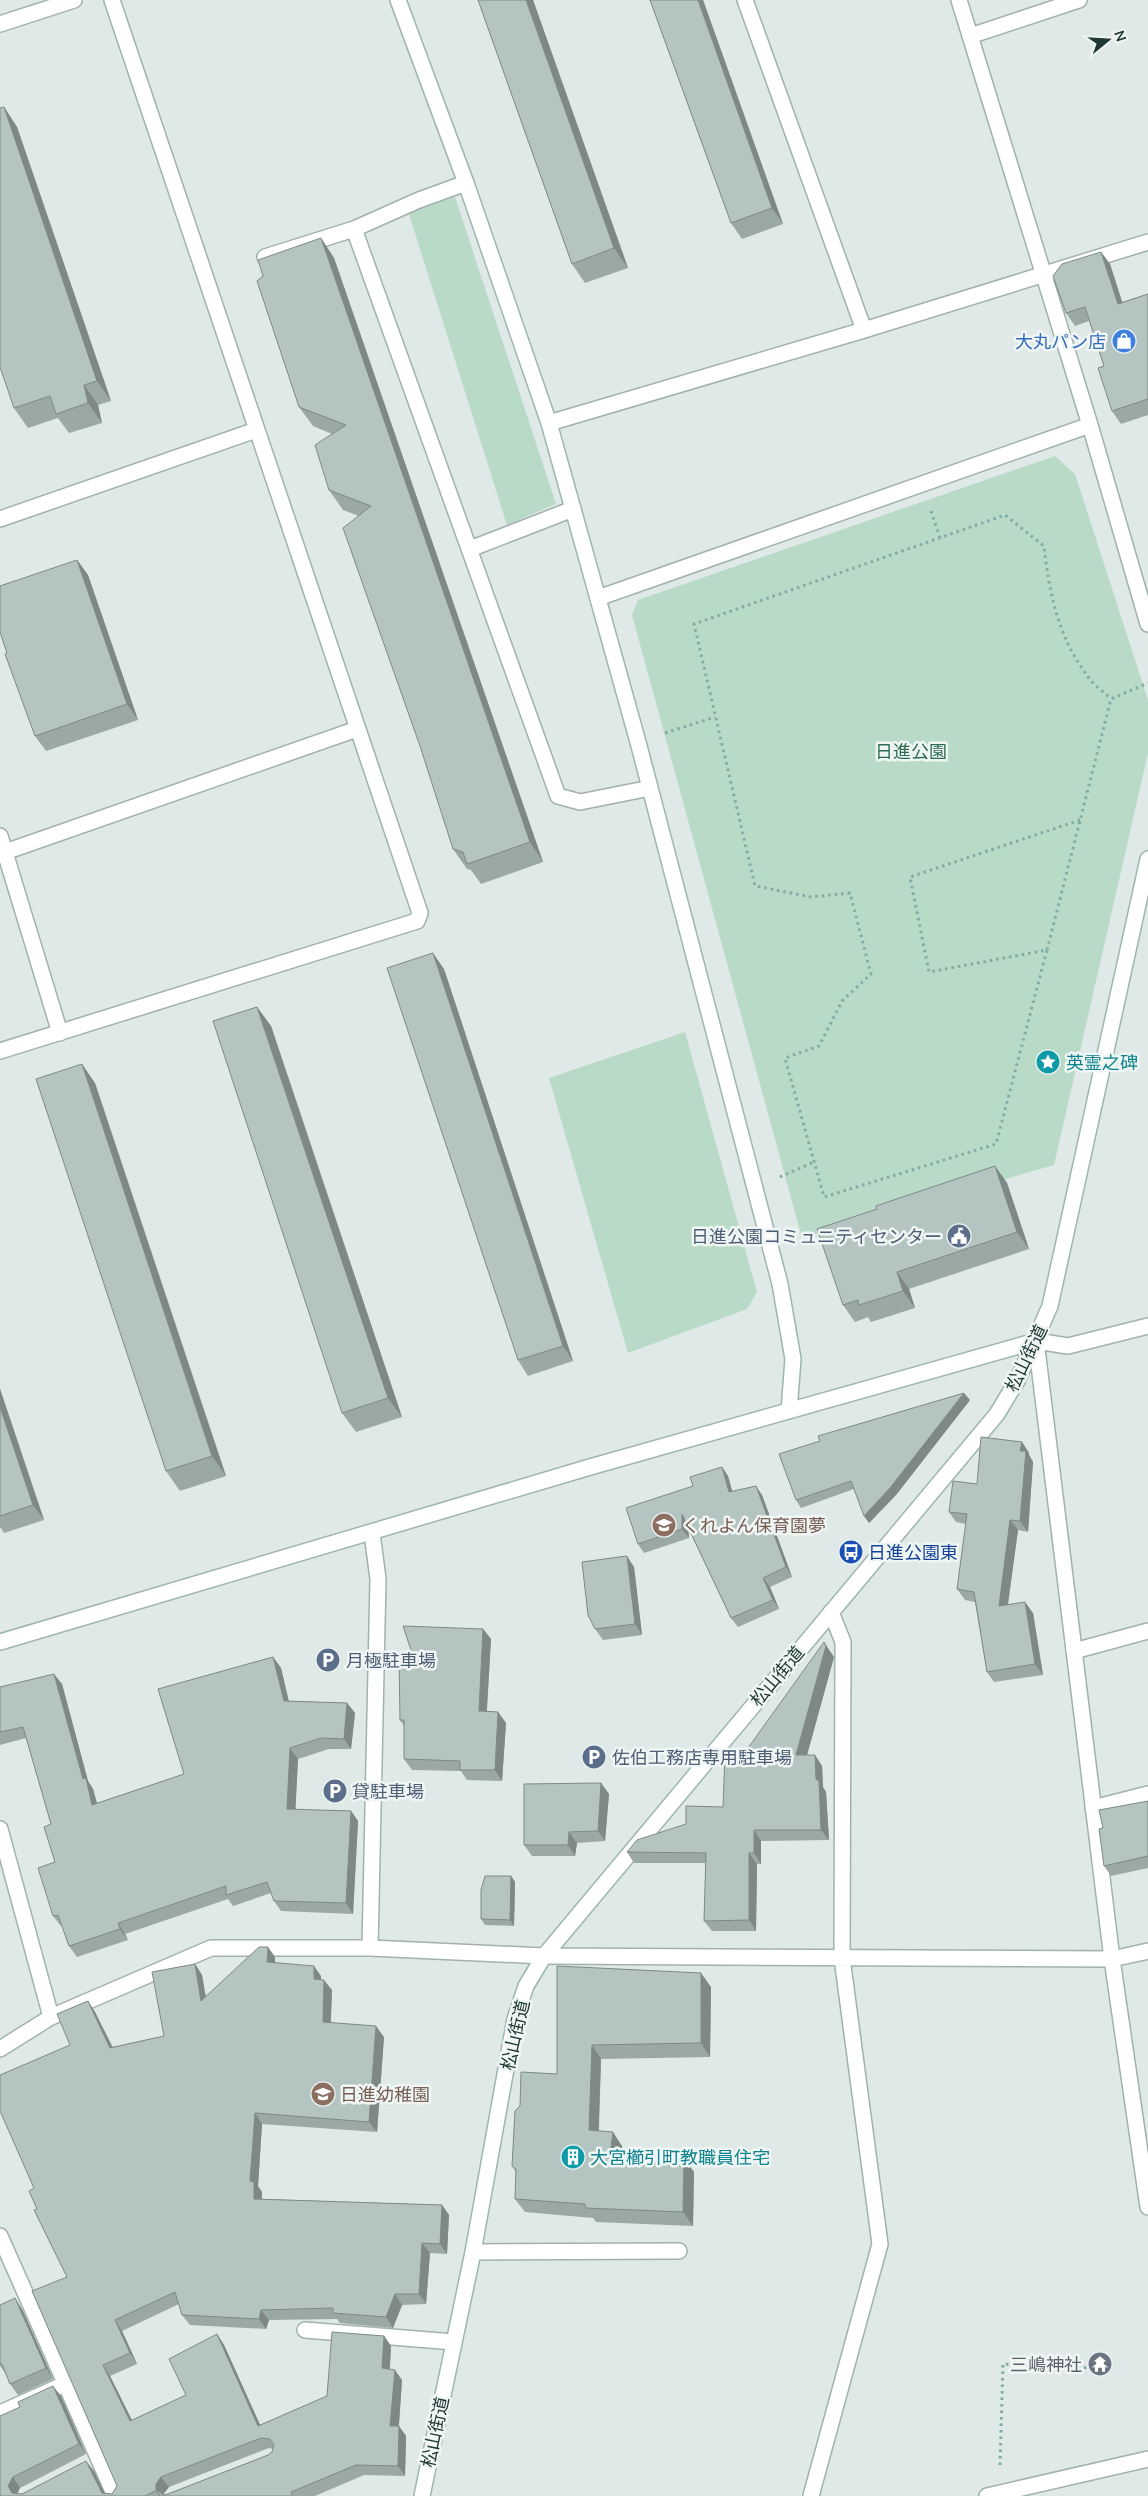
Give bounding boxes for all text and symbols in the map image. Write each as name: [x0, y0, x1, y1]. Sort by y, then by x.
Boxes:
north arrow: [1083, 15, 1133, 65]
text: N: [1110, 28, 1131, 44]
shop icon: 大丸パン店: [1111, 328, 1137, 354]
place label: 大丸パン店: [1015, 330, 1106, 353]
park label: 日進公園: [875, 740, 947, 763]
place icon: 英霊之碑: [1035, 1049, 1061, 1075]
place label: 英霊之碑: [1066, 1051, 1138, 1074]
public building icon: 日進公園コミュニティセンター: [946, 1223, 972, 1249]
place label: 日進公園コミュニティセンター: [691, 1225, 942, 1248]
street label: 松山街道: [1000, 1321, 1052, 1395]
school or university icon: くれよん保育園夢: [651, 1512, 677, 1538]
place label: くれよん保育園夢: [682, 1514, 826, 1537]
bus stop icon: 日進公園東: [838, 1539, 864, 1565]
place label: 日進公園東: [868, 1541, 958, 1564]
street label: 松山街道: [745, 1641, 809, 1711]
parking icon: 月極駐車場: [315, 1647, 341, 1673]
place label: 月極駐車場: [346, 1649, 436, 1672]
parking icon: 佐伯工務店専用駐車場: [581, 1744, 607, 1770]
place label: 佐伯工務店専用駐車場: [612, 1746, 792, 1769]
parking icon: 貸駐車場: [322, 1778, 348, 1804]
place label: 貸駐車場: [352, 1780, 424, 1803]
street label: 松山街道: [496, 1997, 534, 2073]
school or university icon: 日進幼稚園: [310, 2081, 336, 2107]
place label: 日進幼稚園: [340, 2083, 430, 2106]
building icon: 大宮櫛引町教職員住宅: [560, 2144, 586, 2170]
place label: 大宮櫛引町教職員住宅: [590, 2146, 770, 2169]
temple icon: 三嶋神社: [1087, 2351, 1113, 2377]
place label: 三嶋神社: [1010, 2353, 1082, 2376]
street label: 松山街道: [416, 2394, 454, 2470]

